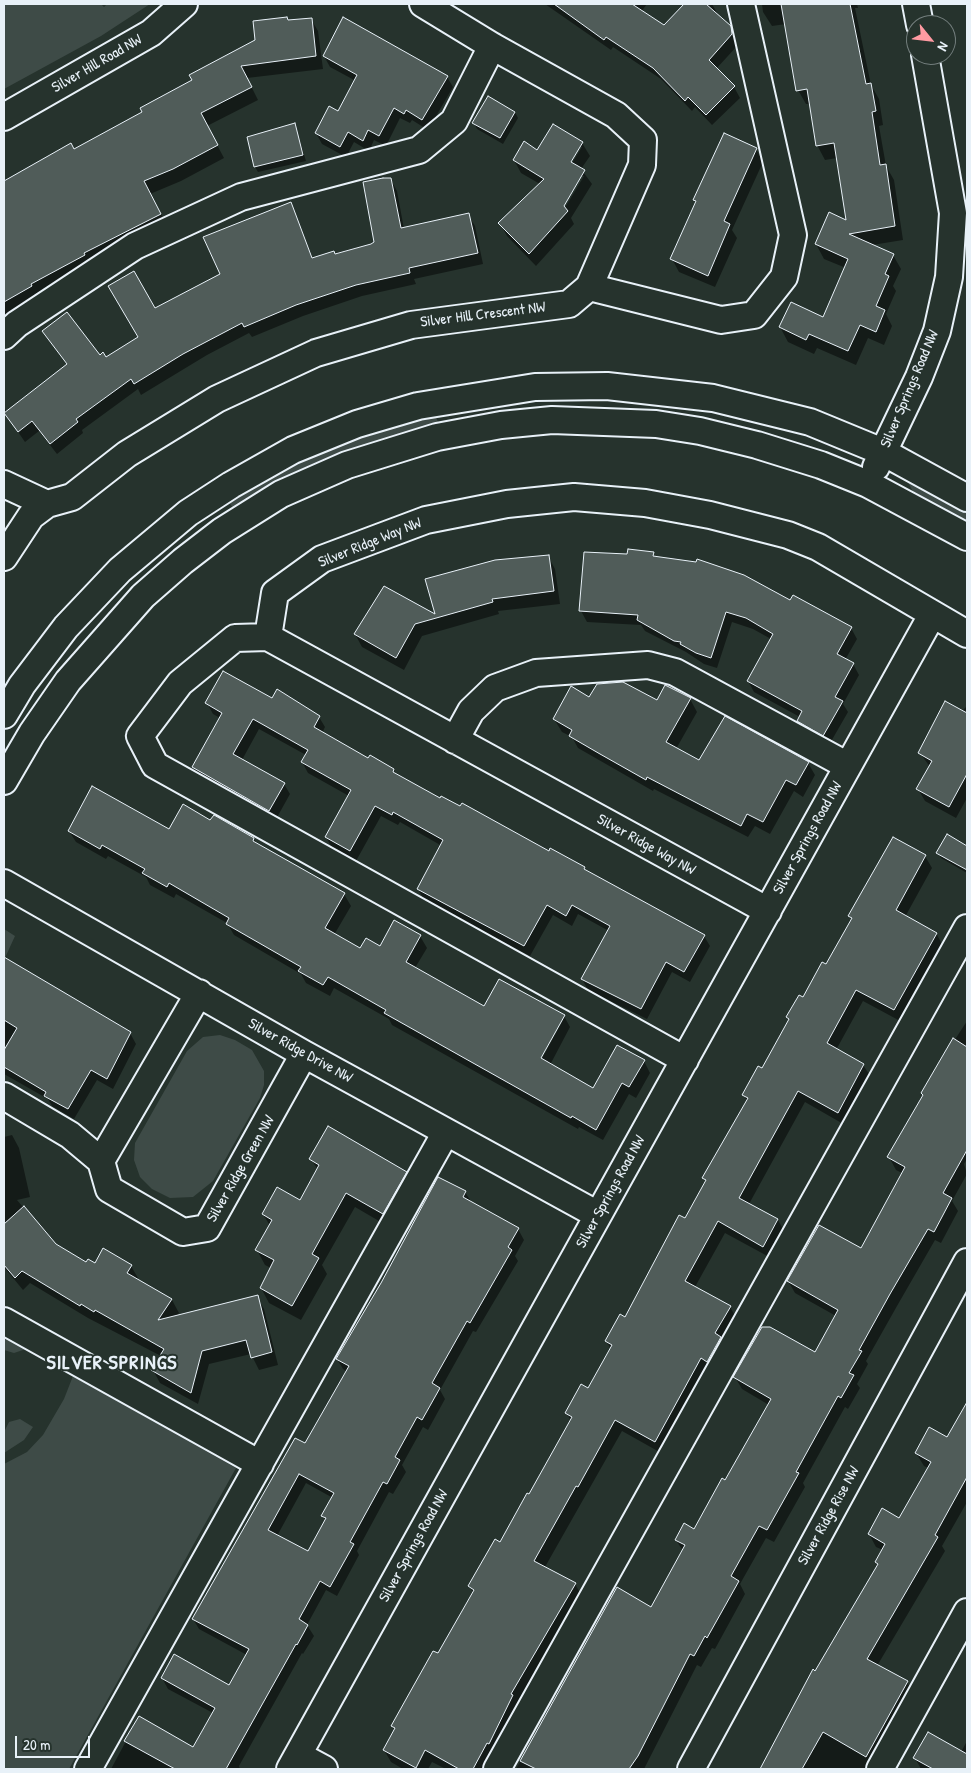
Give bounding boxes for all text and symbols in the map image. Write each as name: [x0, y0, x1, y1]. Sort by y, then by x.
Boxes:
north arrow: [906, 15, 956, 65]
street label: Silver Hill Road NW: [49, 31, 145, 97]
text: N: [934, 39, 954, 55]
street label: Silver Hill Crescent NW: [419, 298, 547, 332]
street label: Silver Springs Road NW: [877, 328, 943, 450]
street label: Silver Ridge Way NW: [316, 514, 424, 572]
street label: Silver Springs Road NW: [770, 779, 846, 897]
street label: Silver Ridge Way NW: [594, 811, 698, 879]
street label: Silver Ridge Drive NW: [245, 1015, 355, 1087]
street label: Silver Ridge Green NW: [203, 1113, 279, 1225]
street label: Silver Springs Road NW: [573, 1133, 649, 1251]
district label: SILVER SPRINGS: [45, 1352, 179, 1376]
street label: Silver Ridge Rise NW: [794, 1463, 864, 1569]
street label: Silver Springs Road NW: [376, 1487, 452, 1605]
scale bar: [18, 1726, 92, 1758]
text: 20 m: [23, 1734, 50, 1755]

